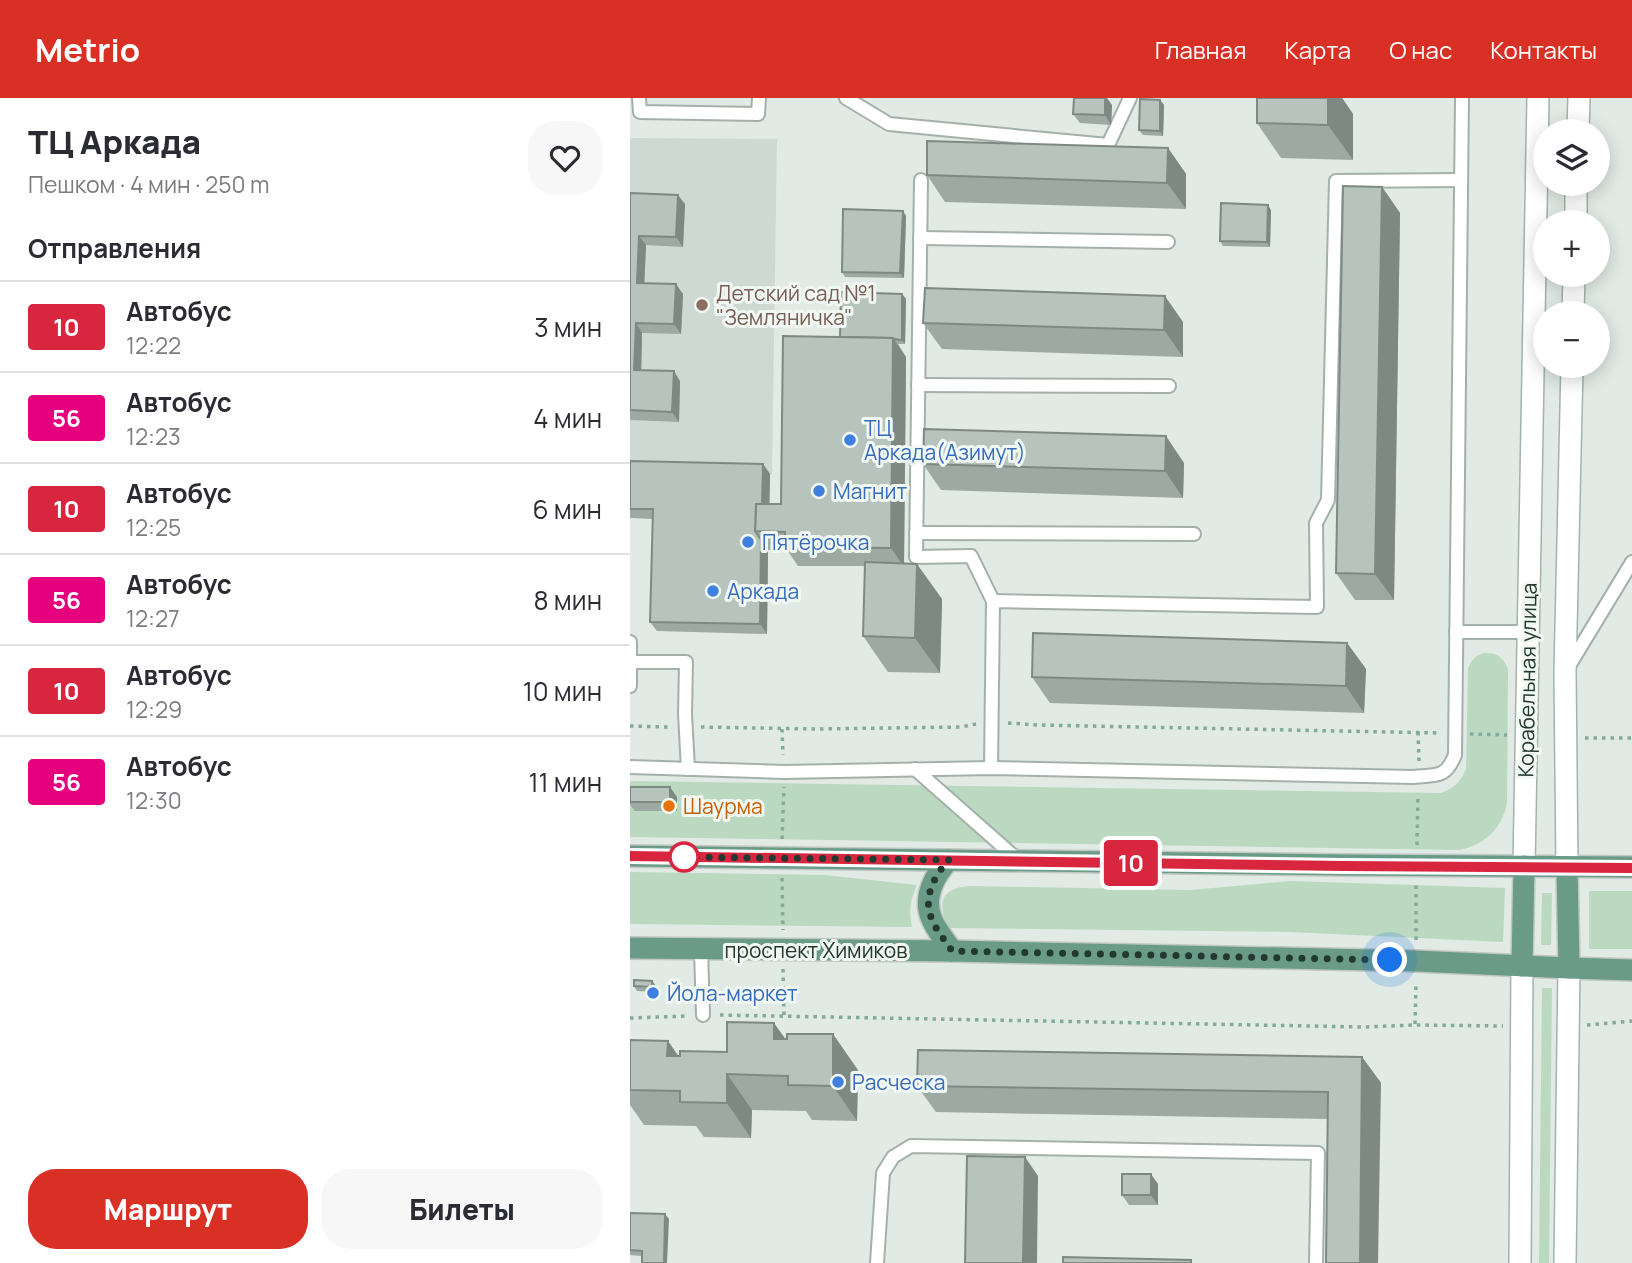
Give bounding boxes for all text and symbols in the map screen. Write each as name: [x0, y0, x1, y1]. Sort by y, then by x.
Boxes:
text: Metrio: [35, 27, 140, 72]
text: Главная: [1155, 33, 1246, 66]
text: Карта: [1284, 33, 1351, 66]
text: О нас: [1389, 33, 1452, 66]
text: Контакты: [1490, 33, 1597, 66]
text: ТЦ Аркада: [28, 119, 201, 164]
map controls: [1533, 119, 1610, 378]
button: layers: [1533, 119, 1610, 196]
button: heart: [528, 121, 602, 195]
text: Пешком · 4 мин · 250 m: [28, 168, 270, 200]
button: +: [1533, 210, 1610, 287]
text: Отправления: [28, 230, 201, 266]
place label: Детский сад №1 "Земляничка": [716, 279, 876, 331]
text: Автобус: [126, 293, 232, 329]
marker: Детский сад №1 "Земляничка": [694, 297, 710, 313]
button: −: [1533, 301, 1610, 378]
text: 3 мин: [534, 309, 602, 345]
text: 10: [53, 310, 80, 343]
text: 12:22: [126, 329, 181, 361]
text: Автобус: [126, 384, 232, 420]
text: 4 мин: [533, 400, 602, 436]
text: 56: [52, 401, 81, 434]
place label: ТЦ Аркада(Азимут): [864, 414, 1026, 466]
text: 12:23: [126, 420, 181, 452]
marker: ТЦ Аркада(Азимут): [842, 432, 858, 448]
text: Автобус: [126, 475, 232, 511]
place label: Магнит: [833, 477, 907, 505]
marker: Магнит: [811, 483, 827, 499]
text: 6 мин: [533, 491, 602, 527]
text: 10: [53, 492, 80, 525]
text: 12:25: [126, 511, 181, 543]
place label: Пятёрочка: [762, 528, 869, 556]
marker: Пятёрочка: [740, 534, 756, 550]
text: Автобус: [126, 566, 232, 602]
place label: Аркада: [727, 577, 799, 605]
text: 8 мин: [534, 582, 602, 618]
street label: Корабельная улица: [1511, 582, 1543, 778]
text: 56: [52, 583, 81, 616]
marker: Аркада: [705, 583, 721, 599]
text: 12:27: [126, 602, 180, 634]
text: Автобус: [126, 657, 232, 693]
text: 10 мин: [523, 673, 602, 709]
text: 10: [53, 674, 80, 707]
text: 12:29: [126, 693, 182, 725]
text: Автобус: [126, 748, 232, 784]
text: 11 мин: [528, 764, 602, 800]
text: 56: [52, 765, 81, 798]
text: 12:30: [126, 784, 182, 816]
place label: Шаурма: [683, 792, 763, 820]
marker: Шаурма: [661, 798, 677, 814]
line badge: 10: [1100, 840, 1162, 886]
unlabelled marker: [669, 842, 699, 872]
text: 10: [1118, 846, 1144, 879]
street label: проспект Химиков: [725, 936, 907, 964]
your location: [1372, 942, 1407, 977]
place label: Йола-маркет: [667, 979, 798, 1007]
marker: Йола-маркет: [645, 985, 661, 1001]
place label: Расческа: [852, 1068, 945, 1096]
marker: Расческа: [830, 1074, 846, 1090]
button: Маршрут: [28, 1169, 308, 1249]
button: Билеты: [322, 1169, 602, 1249]

